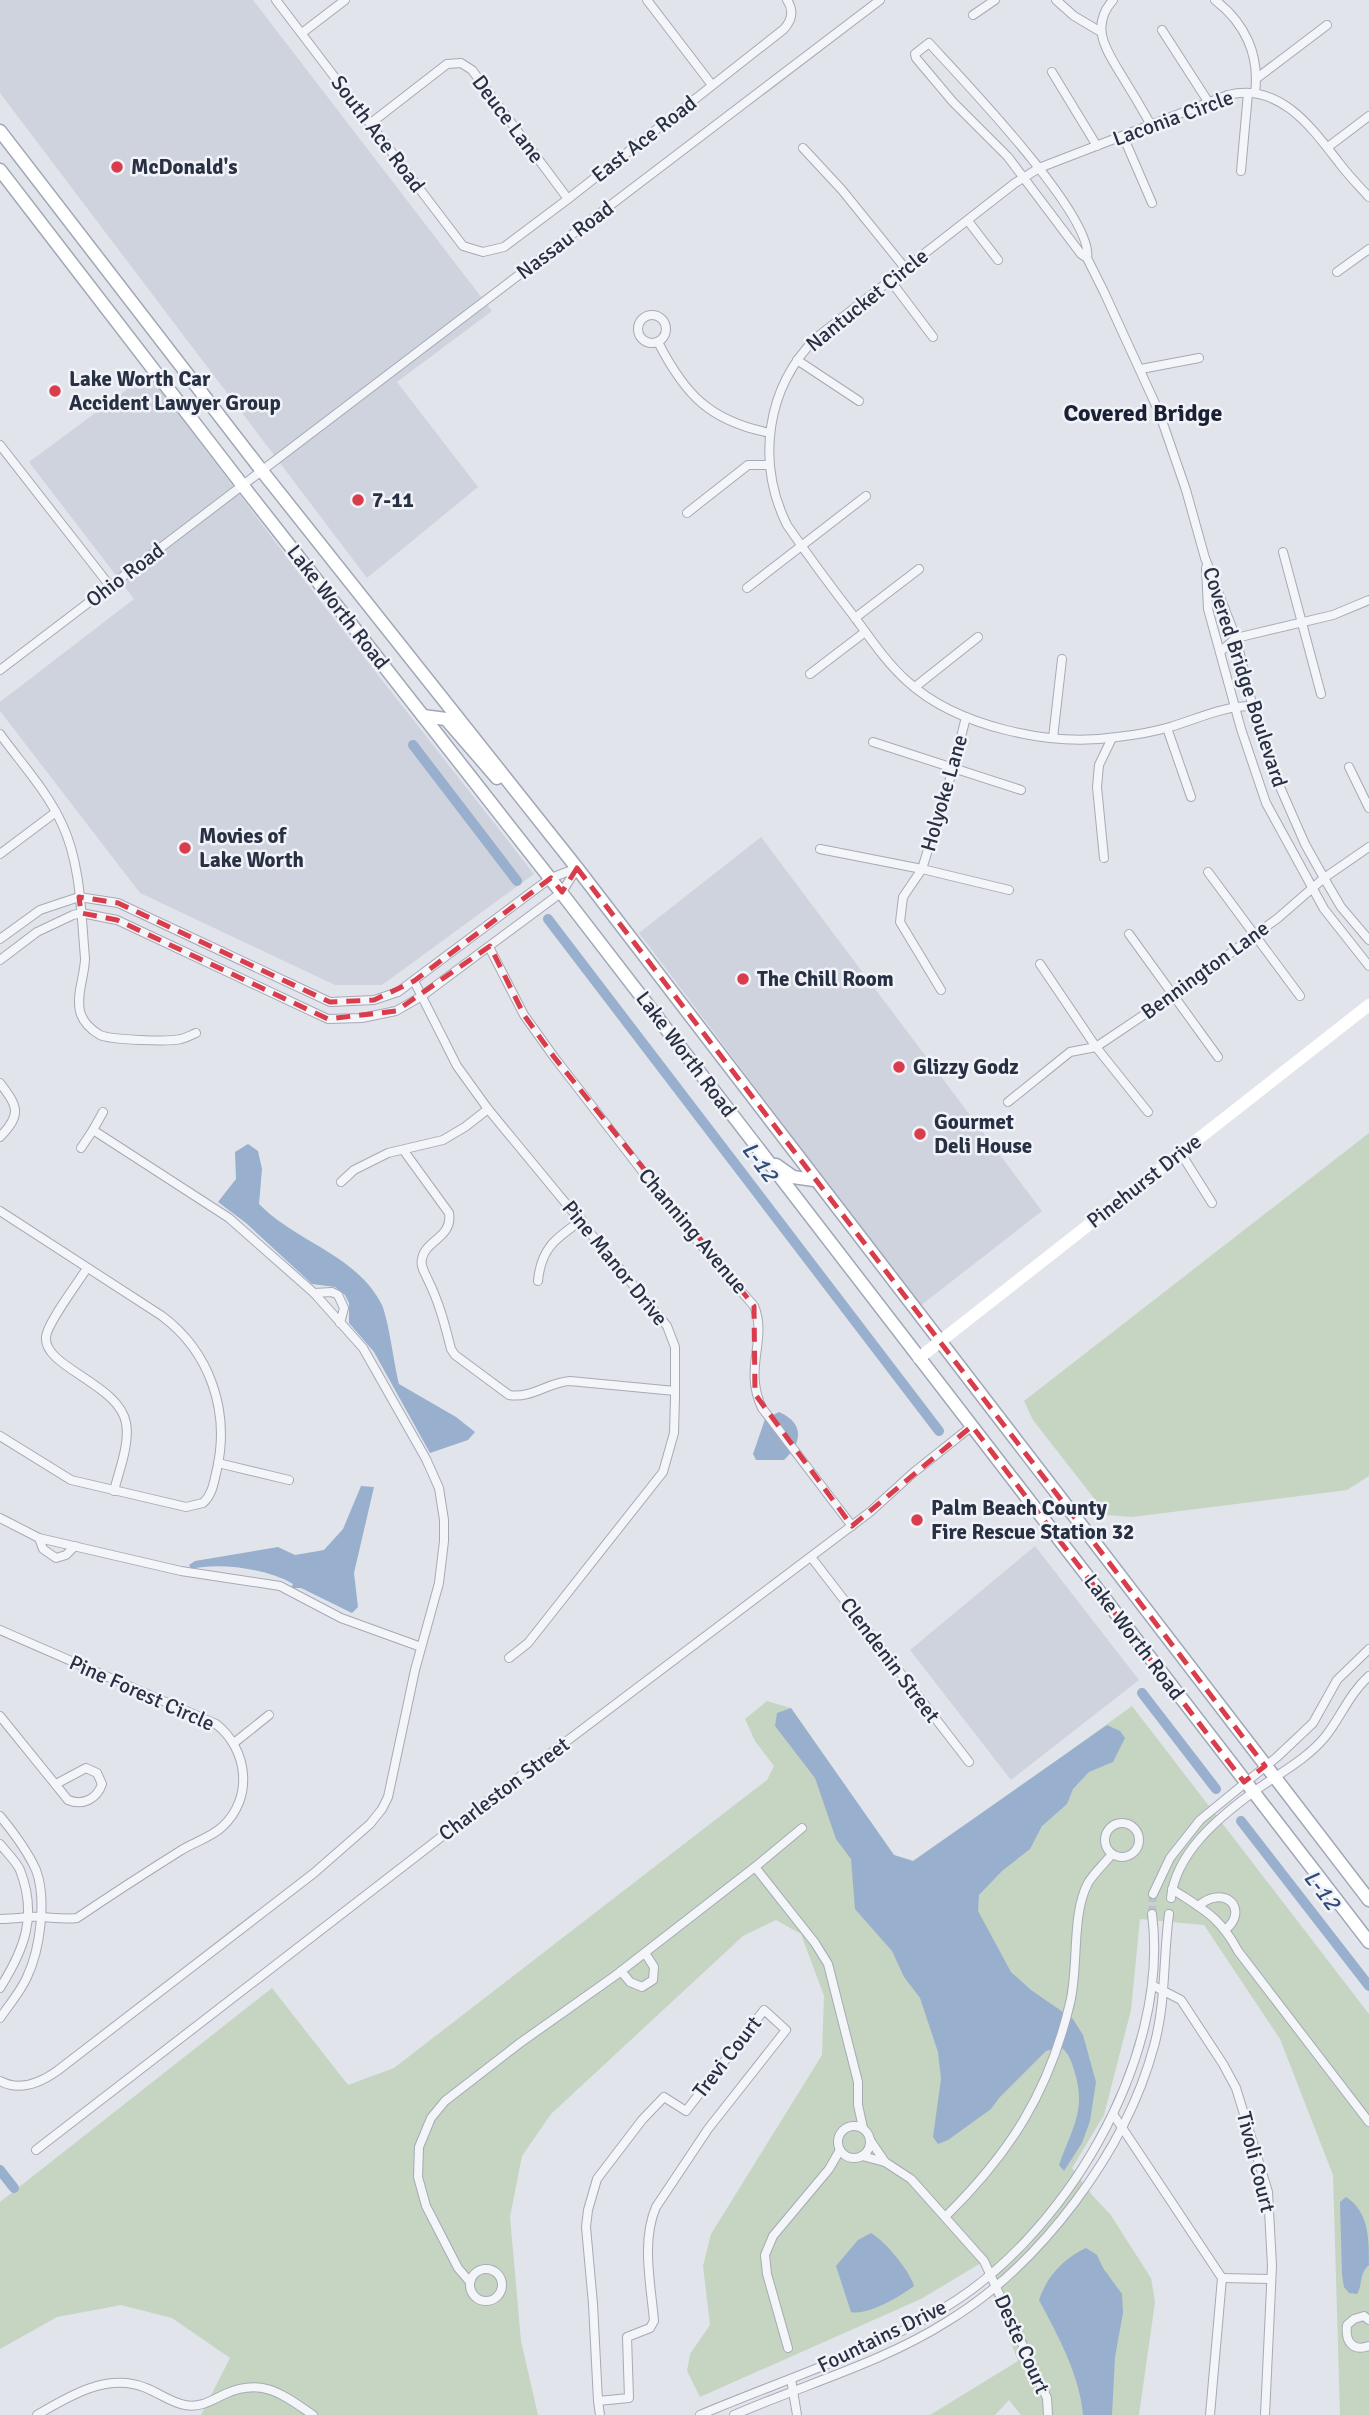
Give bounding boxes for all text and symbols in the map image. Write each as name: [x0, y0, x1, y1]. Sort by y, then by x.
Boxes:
street label: South Ace Road: [325, 70, 431, 198]
street label: Deuce Lane: [466, 70, 550, 168]
street label: Laconia Circle: [1109, 84, 1237, 152]
street label: East Ace Road: [586, 90, 702, 188]
place label: McDonald's: [131, 154, 238, 180]
marker: McDonald's: [109, 159, 125, 175]
street label: Nassau Road: [511, 195, 619, 285]
street label: Nantucket Circle: [801, 243, 933, 357]
place label: Lake Worth Car Accident Lawyer Group: [69, 366, 281, 416]
marker: Lake Worth Car Accident Lawyer Group: [47, 383, 63, 399]
district label: Covered Bridge: [1064, 398, 1222, 428]
place label: 7-11: [372, 487, 414, 513]
marker: 7-11: [350, 492, 366, 508]
street label: Ohio Road: [81, 537, 169, 613]
street label: Lake Worth Road: [281, 539, 395, 675]
street label: Covered Bridge Boulevard: [1197, 563, 1293, 791]
street label: Holyoke Lane: [915, 732, 973, 854]
place label: Movies of Lake Worth: [199, 823, 304, 873]
marker: Movies of Lake Worth: [177, 840, 193, 856]
street label: Bennington Lane: [1136, 915, 1274, 1025]
place label: The Chill Room: [757, 966, 894, 992]
marker: The Chill Room: [735, 971, 751, 987]
street label: Lake Worth Road: [630, 986, 742, 1122]
place label: Glizzy Godz: [913, 1054, 1019, 1080]
marker: Glizzy Godz: [891, 1059, 907, 1075]
place label: Gourmet Deli House: [934, 1109, 1032, 1159]
marker: Gourmet Deli House: [912, 1126, 928, 1142]
street label: Pinehurst Drive: [1081, 1128, 1207, 1234]
water label: L-12: [735, 1136, 786, 1189]
street label: Channing Avenue: [633, 1163, 753, 1299]
street label: Pine Manor Drive: [557, 1195, 673, 1331]
place label: Palm Beach County Fire Rescue Station 32: [931, 1495, 1134, 1545]
marker: Palm Beach County Fire Rescue Station 32: [909, 1512, 925, 1528]
street label: Lake Worth Road: [1078, 1569, 1190, 1705]
street label: Clendenin Street: [834, 1592, 946, 1728]
street label: Pine Forest Circle: [65, 1649, 219, 1737]
street label: Charleston Street: [433, 1731, 575, 1847]
water label: L-12: [1297, 1864, 1348, 1917]
street label: Trevi Court: [687, 2011, 767, 2103]
street label: Tivoli Court: [1231, 2109, 1281, 2215]
street label: Deste Court: [989, 2290, 1055, 2398]
street label: Fountains Drive: [813, 2294, 951, 2378]

